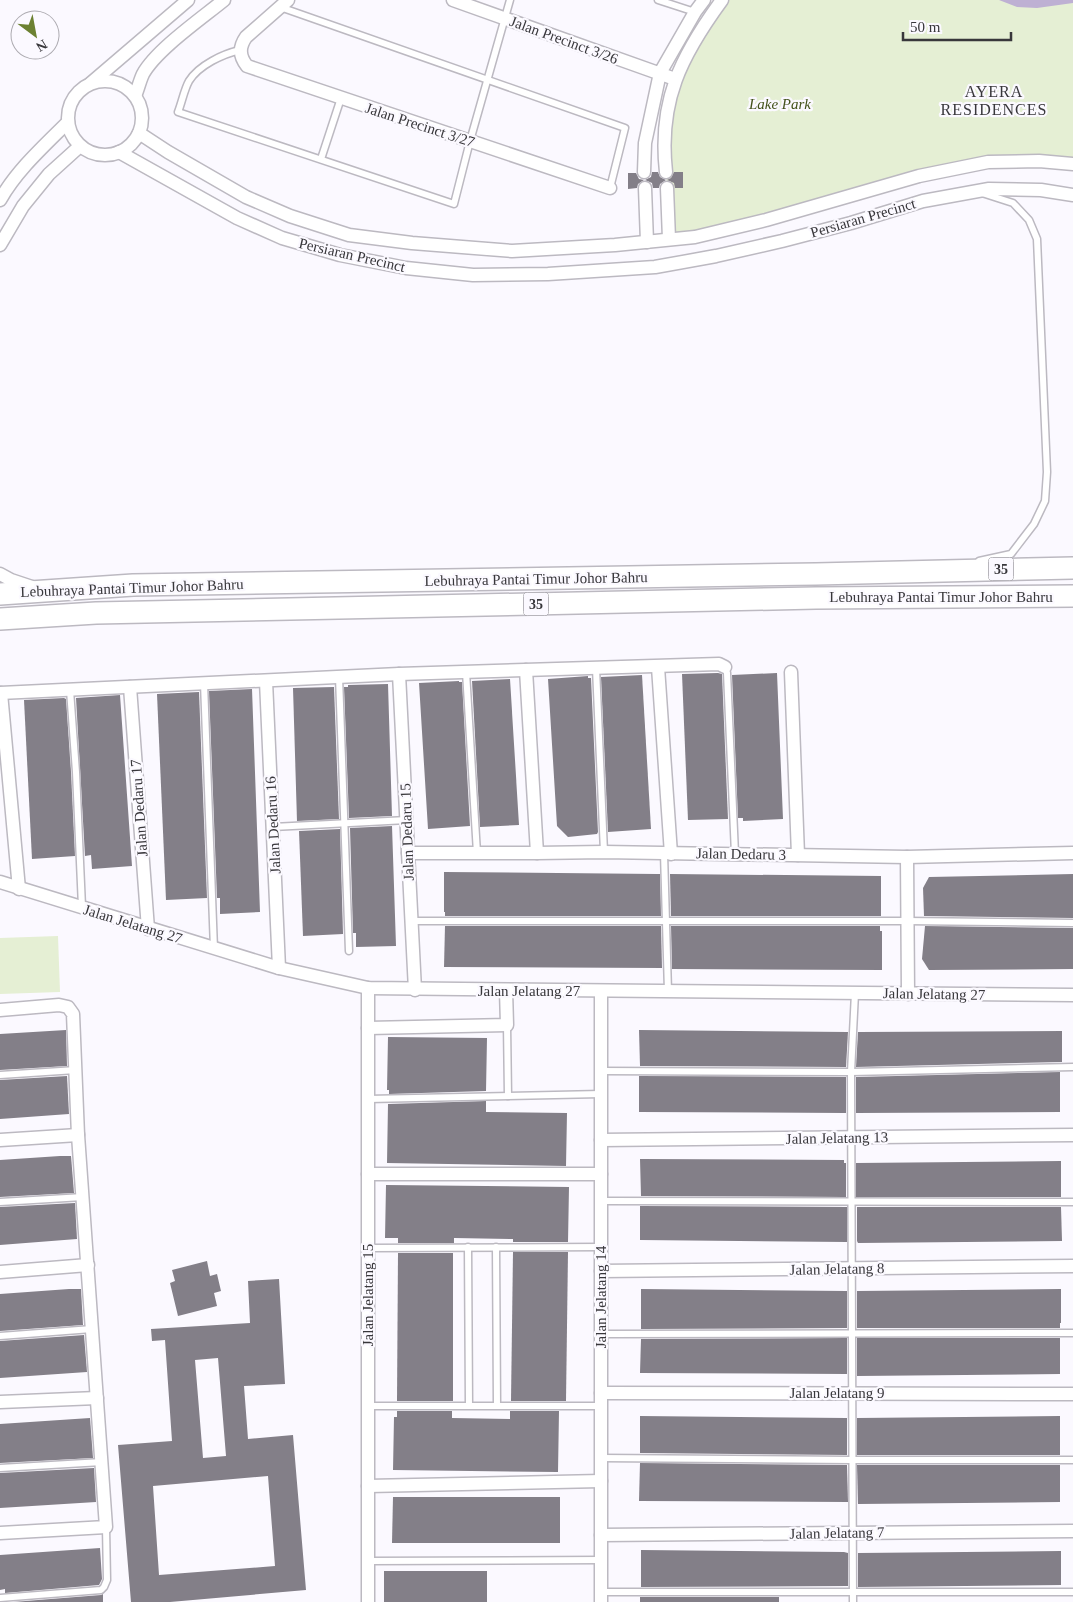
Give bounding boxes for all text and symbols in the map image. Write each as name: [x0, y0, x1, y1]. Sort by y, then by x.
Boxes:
north arrow: [10, 10, 60, 60]
scale bar: [903, 10, 1010, 42]
street label: Jalan Precinct 3/26: [508, 13, 621, 67]
text: 50 m: [910, 19, 941, 35]
text: N: [33, 37, 50, 55]
district label: AYERA RESIDENCES: [941, 83, 1047, 118]
park label: Lake Park: [748, 96, 811, 112]
street label: Jalan Precinct 3/27: [363, 100, 477, 150]
street label: Persiaran Precinct: [809, 195, 918, 241]
street label: Persiaran Precinct: [297, 235, 408, 275]
road number: 35: [988, 558, 1014, 580]
street label: Lebuhraya Pantai Timur Johor Bahru: [424, 569, 648, 589]
street label: Lebuhraya Pantai Timur Johor Bahru: [20, 576, 244, 600]
street label: Lebuhraya Pantai Timur Johor Bahru: [829, 589, 1053, 605]
road number: 35: [524, 592, 548, 616]
street label: Jalan Dedaru 17: [128, 758, 150, 857]
street label: Jalan Dedaru 16: [262, 775, 284, 874]
street label: Jalan Dedaru 15: [397, 783, 417, 881]
street label: Jalan Dedaru 3: [696, 845, 786, 863]
street label: Jalan Jelatang 27: [82, 901, 185, 947]
street label: Jalan Jelatang 27: [478, 983, 581, 999]
street label: Jalan Jelatang 27: [883, 985, 986, 1003]
street label: Jalan Jelatang 13: [786, 1129, 888, 1147]
street label: Jalan Jelatang 15: [360, 1244, 376, 1346]
street label: Jalan Jelatang 14: [593, 1245, 609, 1348]
street label: Jalan Jelatang 8: [789, 1260, 885, 1278]
street label: Jalan Jelatang 9: [790, 1385, 884, 1401]
street label: Jalan Jelatang 7: [789, 1524, 885, 1542]

